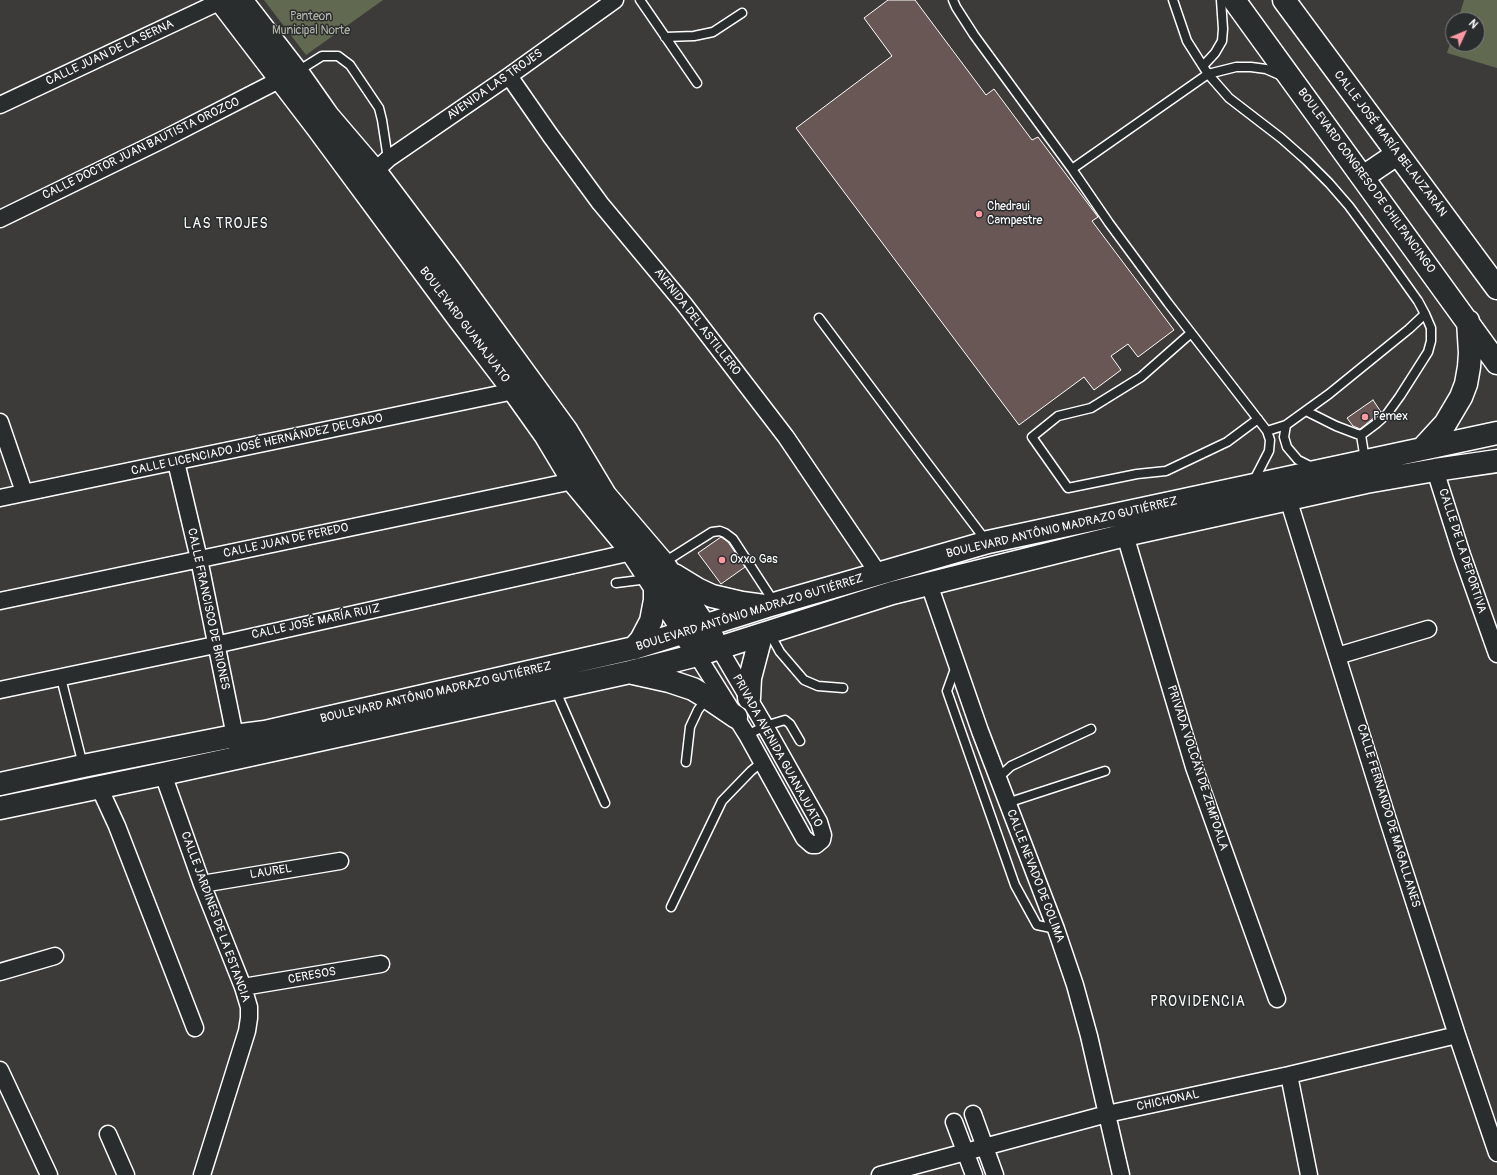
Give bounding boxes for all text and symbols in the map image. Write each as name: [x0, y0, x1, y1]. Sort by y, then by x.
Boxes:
park label: Panteon Municipal Norte: [272, 10, 350, 38]
north arrow: [1445, 12, 1485, 52]
street label: CALLE JUAN DE LA SERNA: [44, 17, 176, 89]
text: N: [1466, 17, 1481, 31]
street label: AVENIDA LAS TROJES: [444, 47, 546, 123]
street label: CALLE JOSÉ MARÍA BELAUZARÁN: [1330, 68, 1450, 220]
street label: BOULEVARD CONGRESO DE CHILPANCINGO: [1294, 86, 1438, 276]
street label: CALLE DOCTOR JUAN BAUTISTA OROZCO: [40, 95, 242, 203]
place label: Chedraui Campestre: [987, 200, 1042, 228]
marker: Chedraui Campestre: [974, 209, 984, 219]
district label: LAS TROJES: [183, 216, 269, 232]
street label: BOULEVARD GUANAJUATO: [416, 264, 512, 386]
street label: AVENIDA DEL ASTILLERO: [651, 266, 743, 378]
place label: Pemex: [1373, 410, 1408, 424]
street label: CALLE LICENCIADO JOSÉ HERNÁNDEZ DELGADO: [130, 411, 384, 479]
marker: Pemex: [1360, 412, 1370, 422]
street label: CALLE DE LA DEPORTIVA: [1435, 487, 1489, 615]
street label: BOULEVARD ANTÔNIO MADRAZO GUTIÉRREZ: [945, 494, 1179, 562]
street label: CALLE JUAN DE PEREDO: [222, 521, 350, 561]
street label: CALLE FRANCISCO DE BRIONES: [184, 527, 232, 691]
place label: Oxxo Gas: [730, 553, 778, 567]
marker: Oxxo Gas: [717, 555, 727, 565]
street label: BOULEVARD ANTÔNIO MADRAZO GUTIÉRREZ: [635, 571, 865, 655]
street label: CALLE JOSÉ MARÍA RUIZ: [250, 601, 382, 643]
street label: BOULEVARD ANTÔNIO MADRAZO GUTIÉRREZ: [319, 659, 553, 727]
street label: PRIVADA AVENIDA GUANAJUATO: [729, 672, 825, 830]
street label: PRIVADA VOLCÁN DE ZEMPOALA: [1163, 684, 1231, 852]
street label: CALLE FERNANDO DE MAGALLANES: [1353, 723, 1423, 909]
street label: CALLE NEVADO DE COLIMA: [1003, 808, 1067, 944]
street label: CALLE JARDINES DE LA ESTANCIA: [177, 830, 253, 1004]
street label: LAUREL: [249, 862, 293, 882]
street label: CERESOS: [287, 965, 337, 987]
district label: PROVIDENCIA: [1150, 994, 1246, 1010]
street label: CHICHONAL: [1135, 1087, 1201, 1115]

